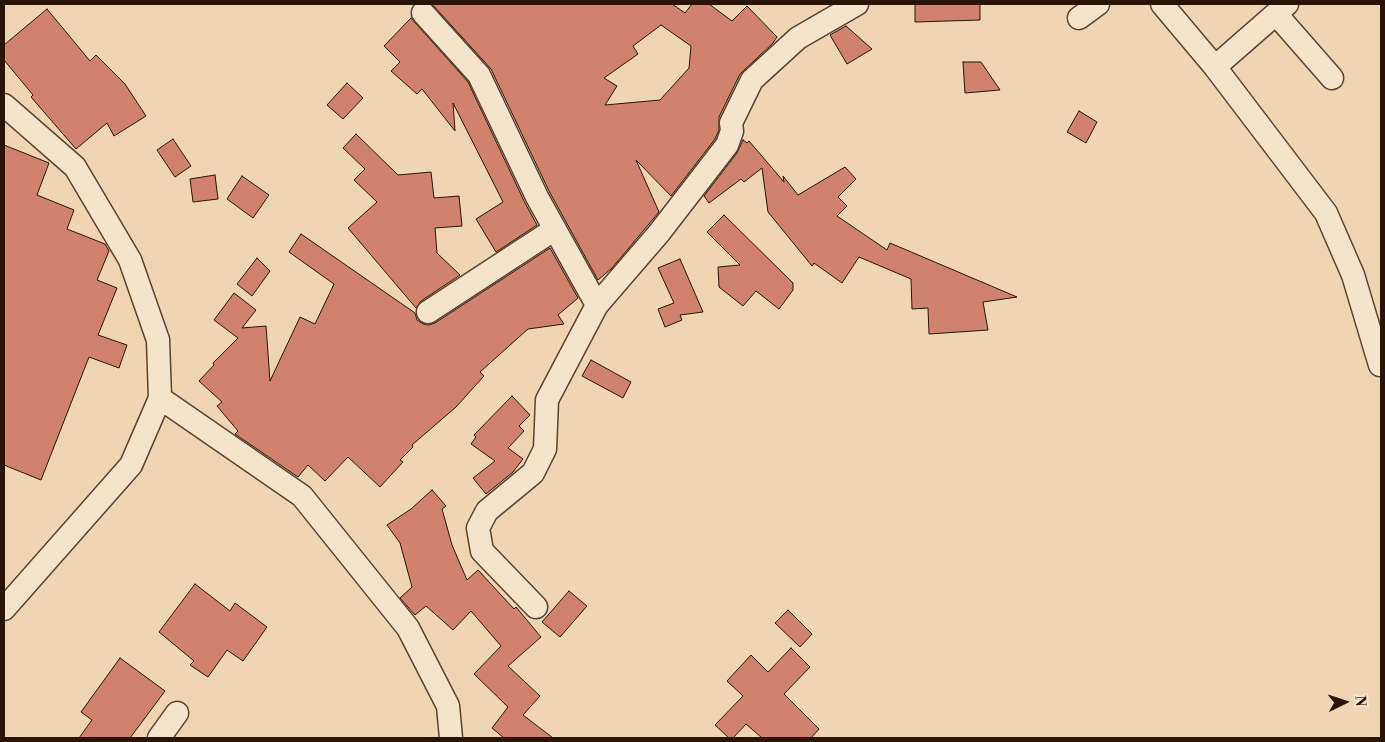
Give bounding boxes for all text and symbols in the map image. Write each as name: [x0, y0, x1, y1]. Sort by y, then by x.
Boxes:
north arrow: [1320, 677, 1370, 727]
text: N: [1351, 695, 1369, 707]

